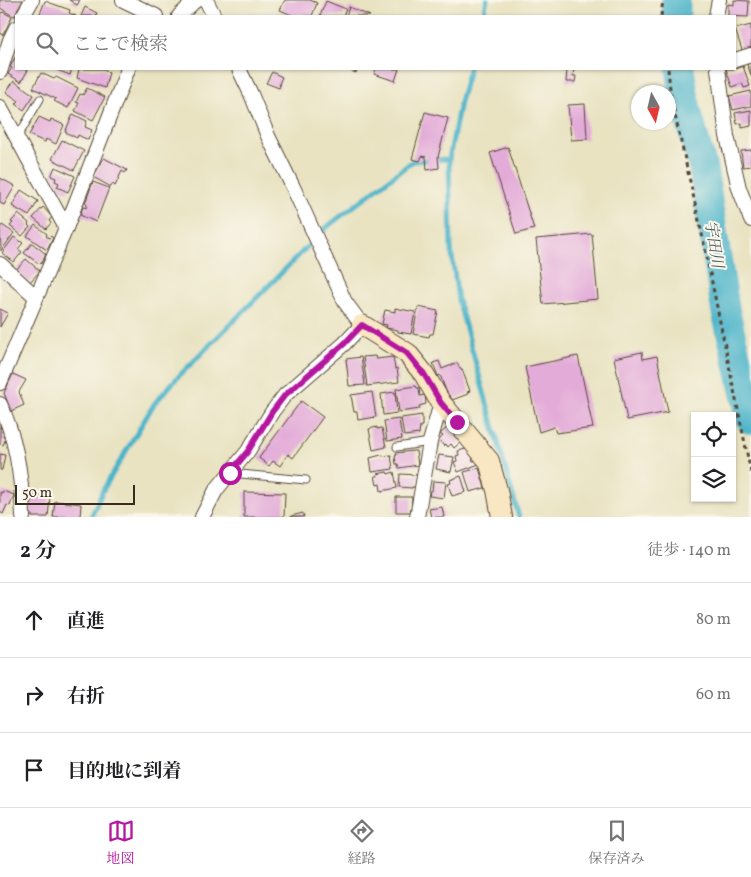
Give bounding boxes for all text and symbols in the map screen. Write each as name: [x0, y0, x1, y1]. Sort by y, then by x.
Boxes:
search box: [15, 15, 736, 70]
icon: search: [33, 29, 61, 57]
text: ここで検索: [73, 32, 168, 58]
north arrow: [631, 85, 676, 130]
water label: 宇田川: [698, 219, 728, 272]
route end: [446, 411, 469, 434]
map controls: [691, 412, 736, 502]
button: locate: [691, 412, 736, 457]
button: layers: [691, 457, 736, 502]
route start: [219, 462, 242, 485]
scale bar: [15, 482, 135, 505]
text: 50 m: [22, 484, 52, 503]
text: 2 分: [20, 537, 56, 566]
text: 徒歩 · 140 m: [647, 540, 731, 562]
icon: ahead: [20, 606, 48, 634]
text: 直進: [67, 609, 105, 635]
text: 80 m: [696, 609, 731, 631]
icon: right: [20, 681, 48, 709]
text: 右折: [67, 684, 105, 710]
text: 60 m: [696, 684, 731, 706]
icon: arrive: [20, 756, 48, 784]
text: 目的地に到着: [67, 759, 181, 785]
tab: 地図: [107, 817, 135, 869]
tab: 経路: [348, 817, 376, 869]
tab: 保存済み: [589, 817, 645, 869]

